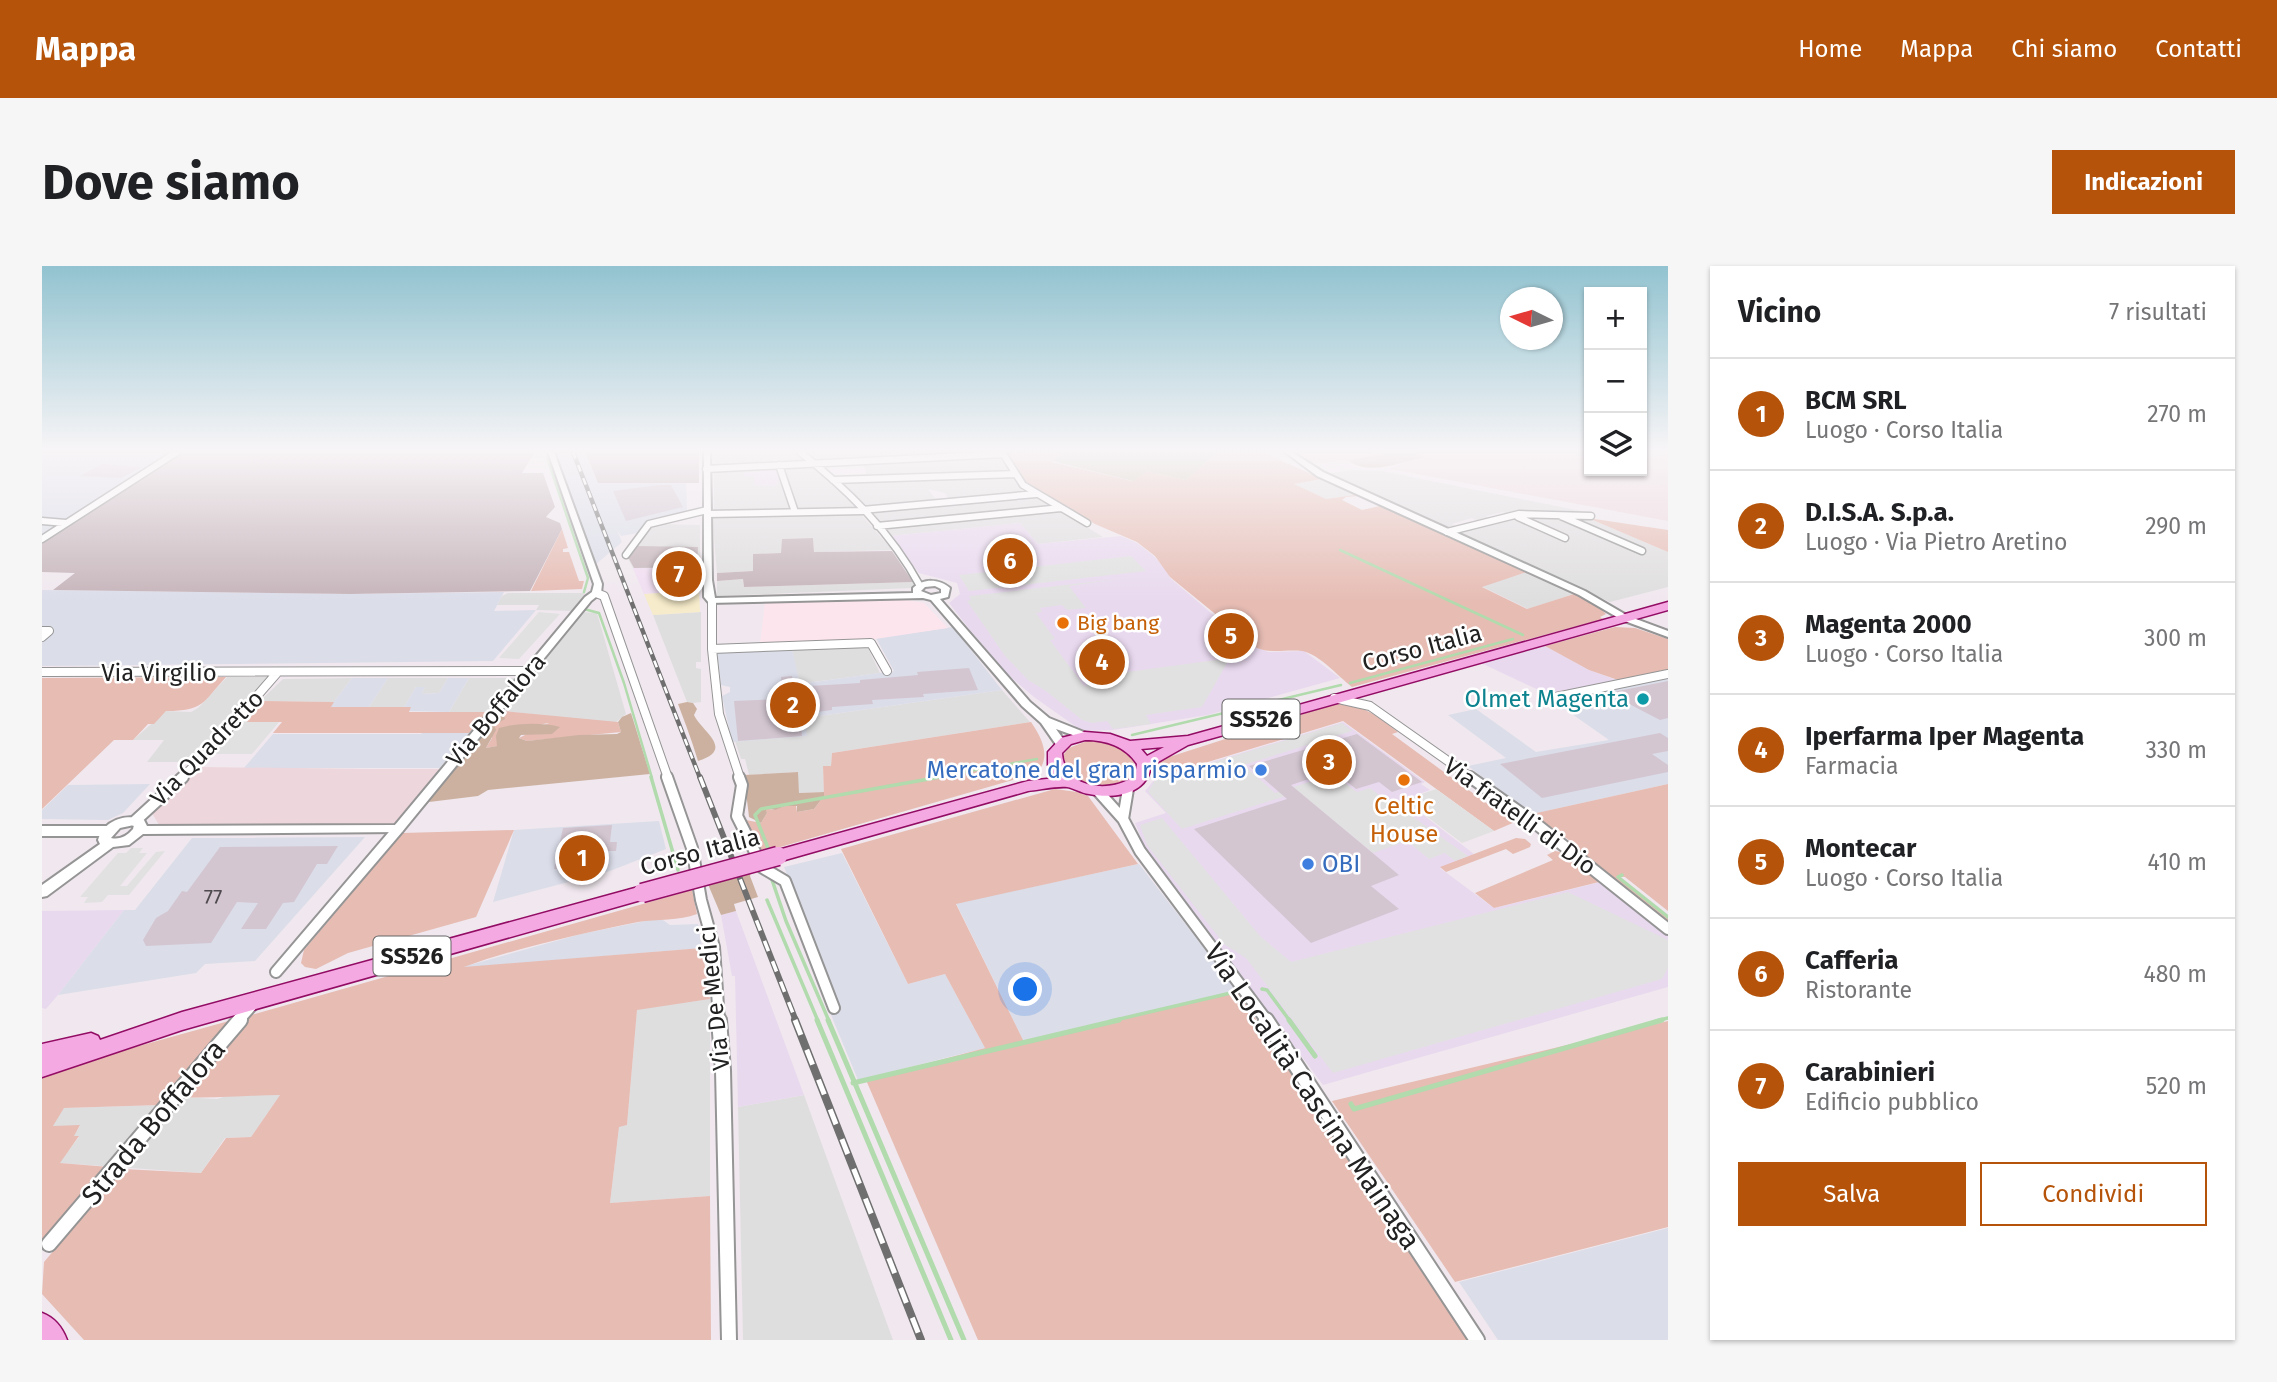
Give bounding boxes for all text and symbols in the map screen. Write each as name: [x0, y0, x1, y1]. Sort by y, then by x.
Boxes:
text: Mappa: [35, 29, 136, 69]
text: Home: [1798, 35, 1862, 63]
text: Mappa: [1900, 35, 1973, 63]
text: Chi siamo: [2011, 35, 2117, 63]
text: Contatti: [2155, 35, 2242, 63]
button: Indicazioni: [2052, 150, 2235, 214]
text: Dove siamo: [42, 153, 300, 212]
north arrow: [1500, 287, 1563, 350]
map controls: [1584, 287, 1647, 476]
button: +: [1584, 287, 1647, 350]
text: Vicino: [1738, 294, 1821, 330]
text: 7 risultati: [2109, 298, 2207, 326]
button: −: [1584, 350, 1647, 413]
text: BCM SRL: [1805, 385, 1907, 416]
text: 1: [1756, 400, 1766, 428]
text: 270 m: [2147, 400, 2207, 428]
button: layers: [1584, 413, 1647, 476]
text: Luogo · Corso Italia: [1805, 416, 2003, 444]
text: D.I.S.A. S.p.a.: [1805, 497, 1954, 528]
text: 2: [1755, 512, 1767, 540]
text: 290 m: [2145, 512, 2207, 540]
text: Luogo · Via Pietro Aretino: [1805, 528, 2068, 556]
pin: 6: [987, 535, 1033, 587]
pin: 7: [656, 548, 702, 600]
text: Magenta 2000: [1805, 609, 1972, 640]
place label: Big bang: [1077, 610, 1159, 636]
pin: 5: [1208, 610, 1254, 662]
marker: Big bang: [1055, 615, 1071, 631]
street label: Corso Italia: [1359, 619, 1485, 677]
text: 3: [1755, 624, 1767, 652]
text: 300 m: [2144, 624, 2207, 652]
pin: 4: [1079, 636, 1125, 688]
text: Luogo · Corso Italia: [1805, 640, 2003, 668]
street label: Via Boffalora: [441, 648, 551, 772]
street label: Via Virgilio: [101, 659, 217, 687]
pin: 2: [770, 679, 816, 731]
street label: Via Quadretto: [145, 684, 269, 812]
place label: Olmet Magenta: [1464, 685, 1629, 713]
marker: Olmet Magenta: [1635, 691, 1651, 707]
road number: SS526: [1222, 699, 1300, 738]
text: Iperfarma Iper Magenta: [1805, 721, 2084, 752]
pin: 3: [1306, 736, 1352, 788]
text: 4: [1755, 736, 1768, 764]
text: 330 m: [2145, 736, 2207, 764]
street label: Via fratelli di Dio: [1438, 751, 1602, 881]
text: Farmacia: [1805, 752, 1899, 780]
place label: Mercatone del gran risparmio: [926, 756, 1247, 784]
marker: Mercatone del gran risparmio: [1253, 762, 1269, 778]
marker: Celtic House: [1396, 772, 1412, 788]
place label: Celtic House: [1370, 792, 1438, 848]
street label: Corso Italia: [637, 823, 763, 881]
pin: 1: [559, 832, 605, 884]
text: Montecar: [1805, 833, 1916, 864]
text: 5: [1755, 848, 1767, 876]
text: 410 m: [2147, 848, 2207, 876]
place label: OBI: [1322, 850, 1360, 878]
marker: OBI: [1300, 856, 1316, 872]
text: Luogo · Corso Italia: [1805, 864, 2003, 892]
house number: 77: [204, 884, 222, 910]
street label: Via De Medici: [692, 924, 736, 1072]
road number: SS526: [374, 936, 450, 976]
street label: Via Località Cascina Mainaga: [1198, 937, 1427, 1255]
text: Cafferia: [1805, 945, 1899, 976]
text: 6: [1755, 960, 1767, 988]
text: 480 m: [2143, 960, 2207, 988]
your location: [1008, 972, 1042, 1006]
text: Ristorante: [1805, 976, 1912, 1004]
street label: Strada Boffalora: [75, 1033, 232, 1212]
text: Carabinieri: [1805, 1057, 1935, 1088]
text: 7: [1756, 1072, 1766, 1100]
text: 520 m: [2146, 1072, 2207, 1100]
text: Edificio pubblico: [1805, 1088, 1979, 1116]
button: Salva: [1738, 1162, 1966, 1226]
button: Condividi: [1980, 1162, 2207, 1226]

